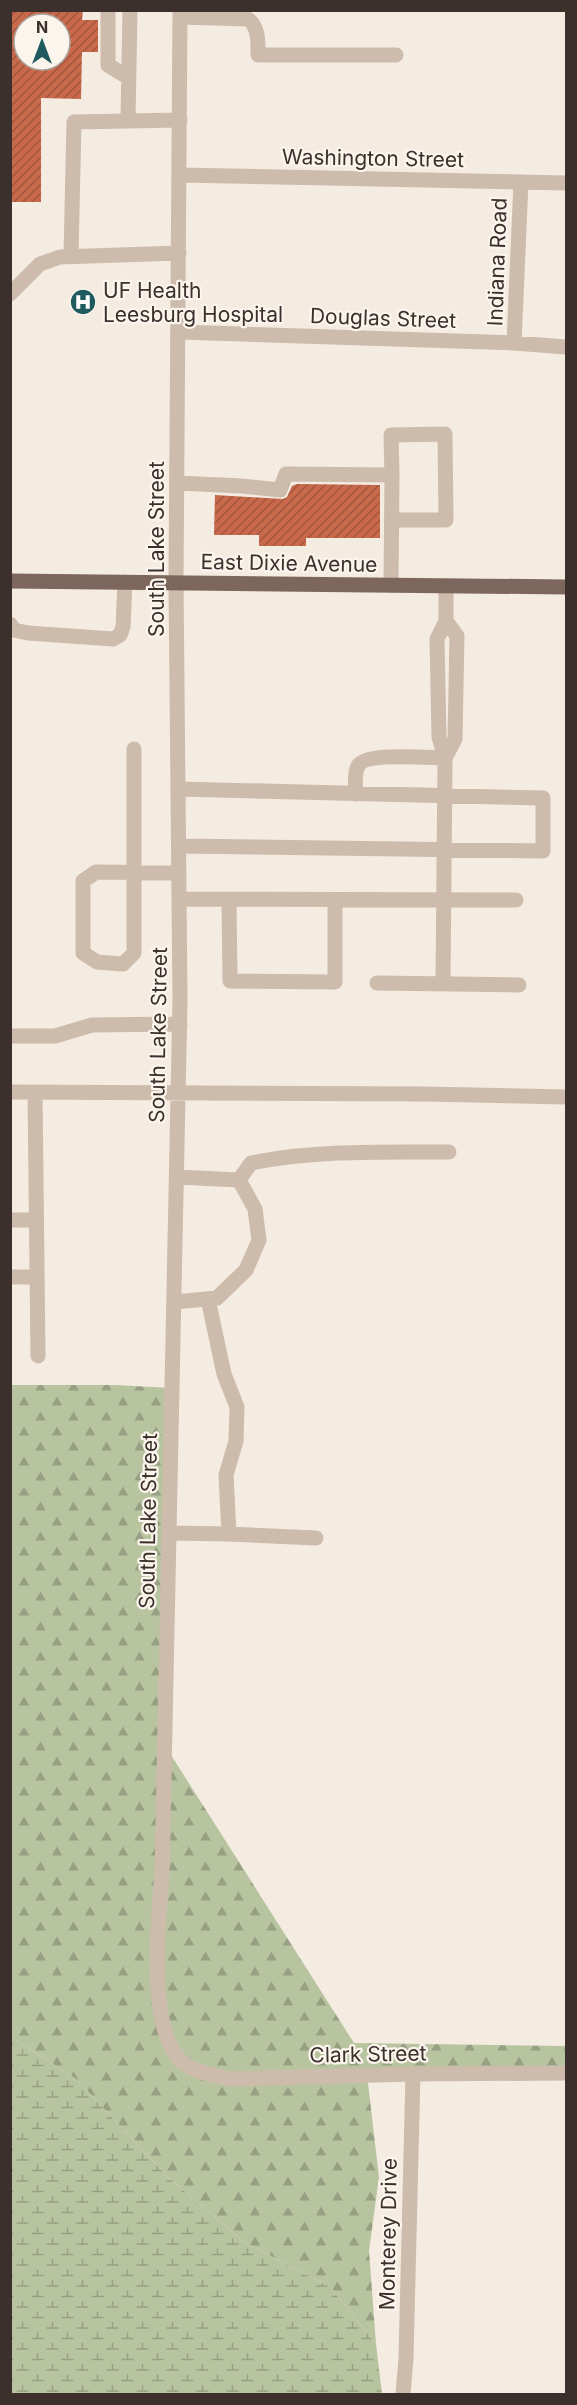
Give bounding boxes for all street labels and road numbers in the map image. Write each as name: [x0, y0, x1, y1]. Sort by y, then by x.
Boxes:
street label: Washington Street: [282, 144, 464, 172]
street label: Indiana Road: [482, 197, 512, 327]
street label: Douglas Street: [310, 303, 457, 333]
street label: South Lake Street: [144, 461, 169, 637]
street label: East Dixie Avenue: [200, 549, 378, 577]
street label: South Lake Street: [144, 947, 172, 1123]
street label: South Lake Street: [134, 1433, 162, 1609]
street label: Clark Street: [309, 2040, 427, 2068]
street label: Monterey Drive: [374, 2158, 402, 2310]

